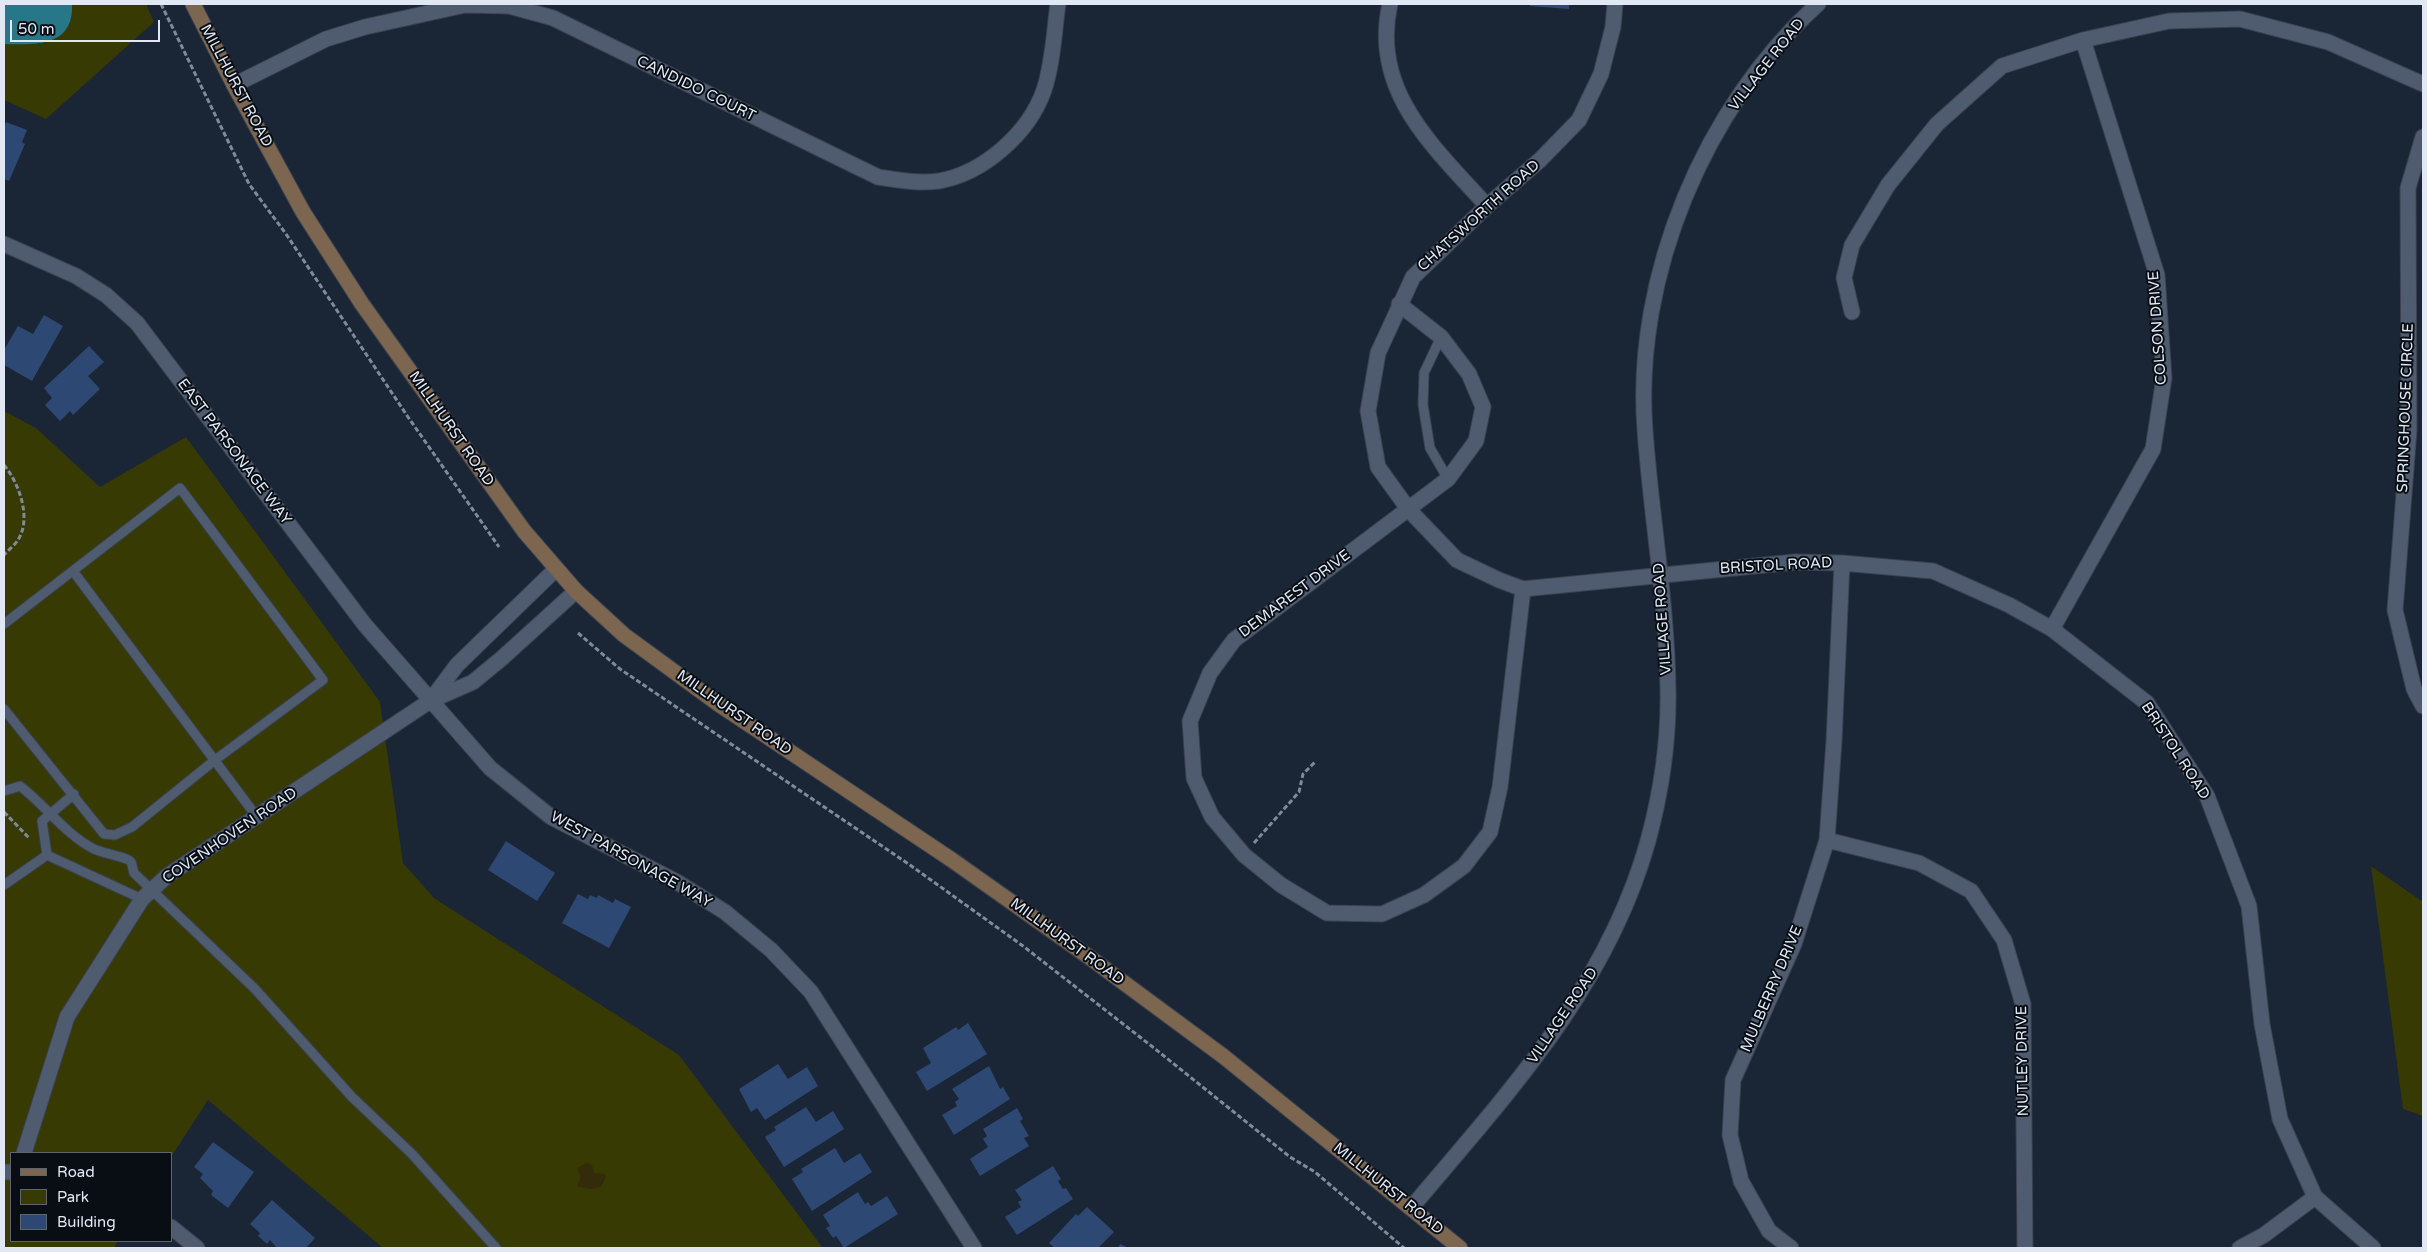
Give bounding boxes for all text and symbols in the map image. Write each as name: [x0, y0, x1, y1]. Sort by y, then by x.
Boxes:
scale bar: [12, 10, 162, 42]
street label: VILLAGE ROAD: [1725, 15, 1809, 115]
text: 50 m: [18, 20, 55, 38]
street label: MILLHURST ROAD: [196, 22, 276, 150]
street label: CANDIDO COURT: [634, 52, 758, 126]
street label: CHATSWORTH ROAD: [1414, 156, 1544, 276]
street label: COLSON DRIVE: [2145, 270, 2171, 386]
street label: SPRINGHOUSE CIRCLE: [2394, 323, 2418, 493]
street label: MILLHURST ROAD: [405, 368, 497, 490]
street label: EAST PARSONAGE WAY: [173, 375, 295, 529]
street label: DEMAREST DRIVE: [1236, 546, 1354, 642]
street label: BRISTOL ROAD: [1719, 554, 1833, 578]
street label: VILLAGE ROAD: [1650, 562, 1676, 676]
street label: MILLHURST ROAD: [673, 667, 795, 759]
street label: BRISTOL ROAD: [2137, 699, 2213, 803]
street label: COVENHOVEN ROAD: [159, 784, 301, 888]
street label: WEST PARSONAGE WAY: [547, 808, 715, 912]
street label: MILLHURST ROAD: [1007, 895, 1127, 989]
street label: MULBERRY DRIVE: [1737, 923, 1807, 1055]
street label: VILLAGE ROAD: [1524, 964, 1602, 1068]
street label: NUTLEY DRIVE: [2013, 1006, 2033, 1116]
street label: MILLHURST ROAD: [1329, 1139, 1447, 1239]
legend: [10, 1152, 172, 1242]
text: Road: [57, 1163, 95, 1181]
text: Park: [57, 1188, 89, 1206]
text: Building: [57, 1213, 116, 1231]

